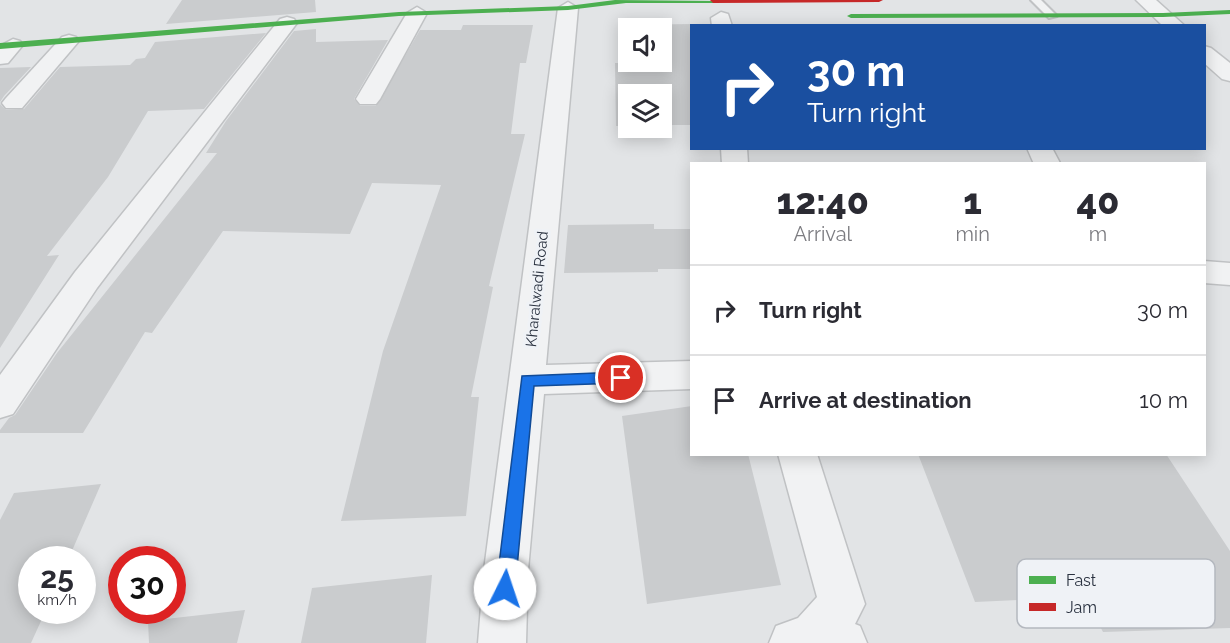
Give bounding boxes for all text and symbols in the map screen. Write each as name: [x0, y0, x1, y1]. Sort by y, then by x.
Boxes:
map controls: [618, 18, 672, 138]
button: sound: [618, 18, 672, 72]
text: 30 m: [807, 47, 905, 96]
icon: right: [708, 48, 786, 126]
button: layers: [618, 84, 672, 138]
text: Turn right: [807, 97, 926, 128]
text: 12:40: [777, 180, 869, 222]
text: 1: [963, 180, 982, 222]
text: 40: [1076, 180, 1119, 222]
text: Arrival: [793, 222, 852, 246]
text: min: [955, 222, 990, 246]
text: m: [1089, 222, 1107, 246]
street label: Kharalwadi Road: [522, 230, 552, 348]
icon: right: [708, 294, 741, 327]
text: Turn right: [759, 297, 862, 323]
text: 30 m: [1137, 297, 1188, 323]
pin: [595, 352, 646, 403]
icon: arrive: [604, 361, 637, 394]
icon: arrive: [708, 384, 741, 417]
text: Arrive at destination: [759, 387, 972, 413]
text: 10 m: [1139, 387, 1188, 413]
speed limit sign: 30: [108, 546, 186, 624]
position arrow: [473, 557, 537, 621]
legend: [1017, 559, 1215, 628]
text: 25: [40, 560, 74, 595]
text: Fast: [1066, 571, 1097, 590]
text: km/h: [37, 591, 77, 609]
text: Jam: [1066, 598, 1097, 617]

